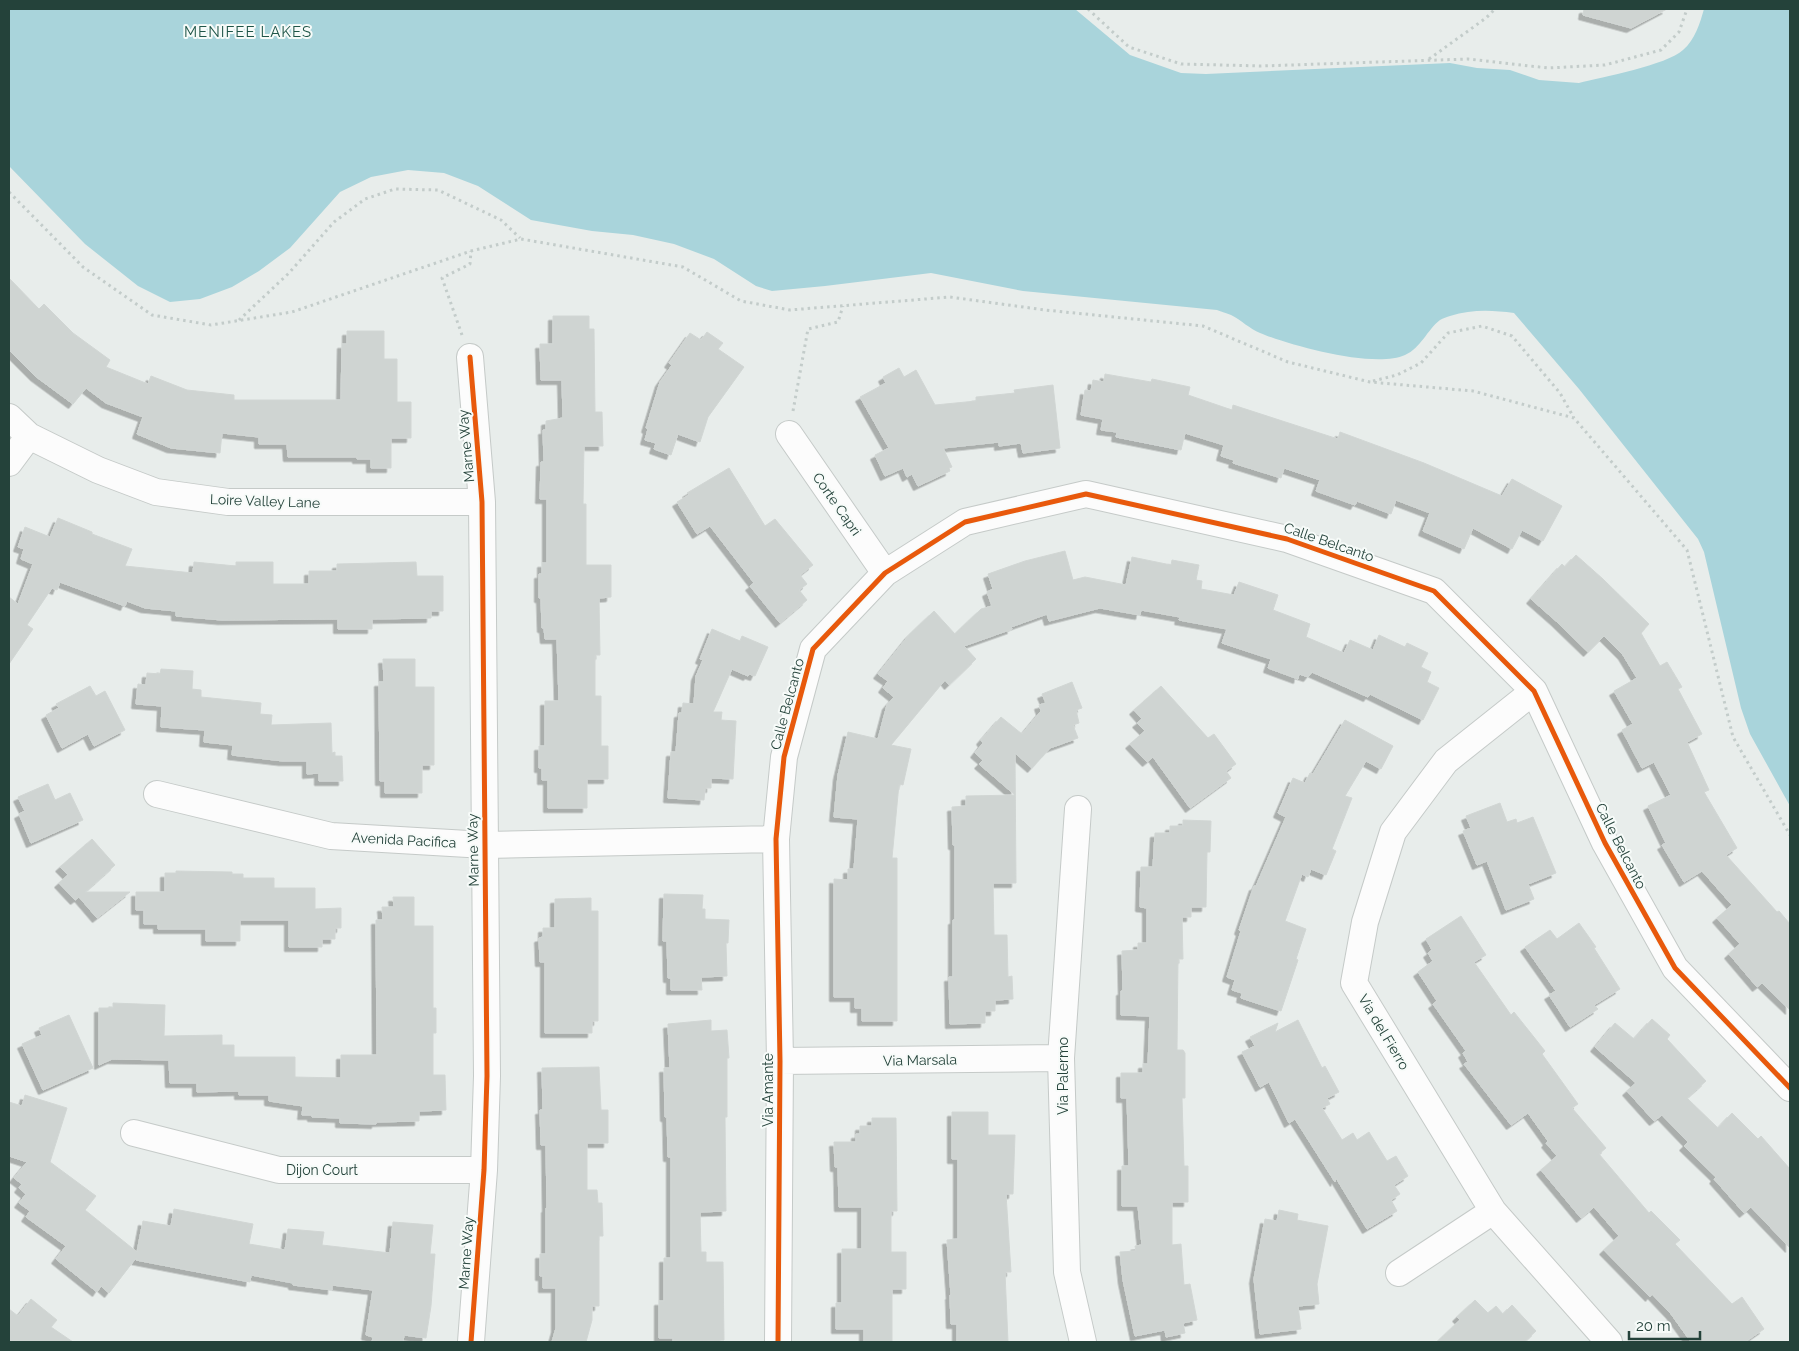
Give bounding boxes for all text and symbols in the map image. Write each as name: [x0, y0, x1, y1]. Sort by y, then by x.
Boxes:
district label: MENIFEE LAKES: [184, 23, 312, 41]
street label: Marne Way: [455, 408, 477, 483]
street label: Corte Capri: [809, 469, 865, 539]
street label: Loire Valley Lane: [210, 491, 320, 511]
street label: Calle Belcanto: [1282, 519, 1376, 565]
street label: Calle Belcanto: [767, 656, 807, 752]
street label: Calle Belcanto: [1592, 800, 1650, 892]
street label: Marne Way: [464, 813, 482, 887]
street label: Avenida Pacifica: [351, 829, 457, 851]
street label: Via del Fierro: [1355, 991, 1413, 1073]
street label: Via Palermo: [1055, 1037, 1071, 1115]
street label: Via Marsala: [883, 1051, 957, 1069]
street label: Via Amante: [760, 1053, 776, 1127]
street label: Dijon Court: [286, 1162, 358, 1178]
street label: Marne Way: [455, 1216, 477, 1290]
scale bar: [1629, 1308, 1700, 1340]
text: 20 m: [1636, 1317, 1671, 1335]

